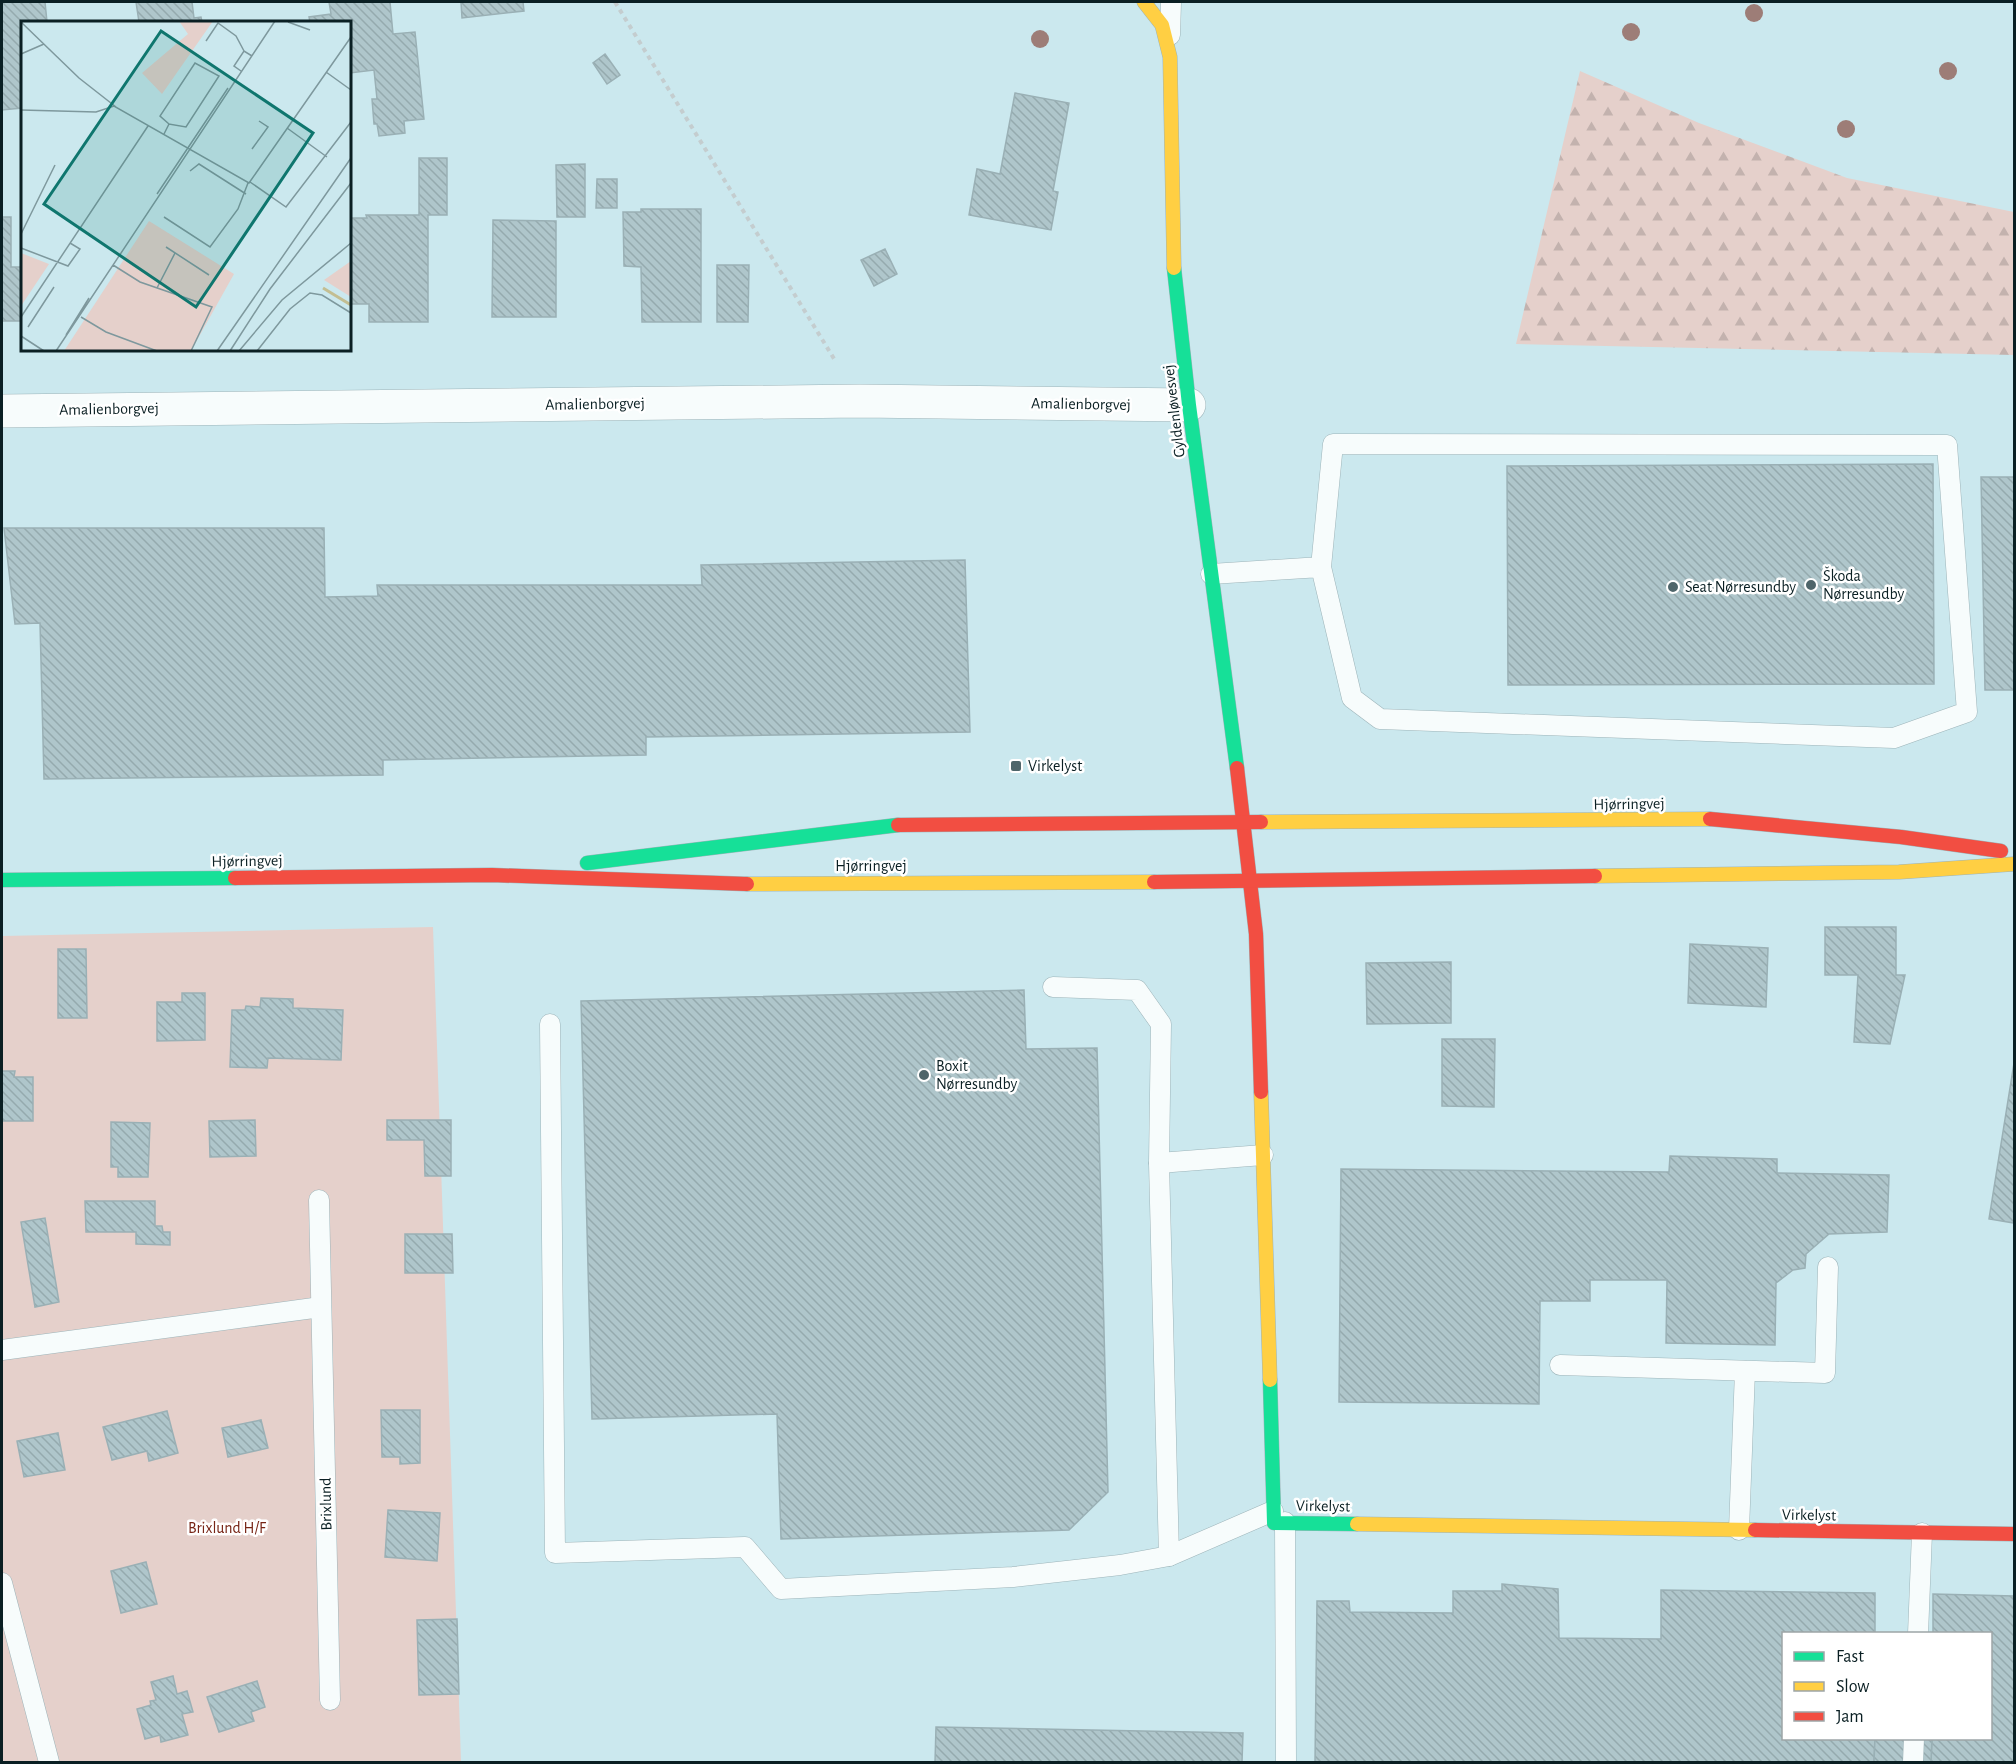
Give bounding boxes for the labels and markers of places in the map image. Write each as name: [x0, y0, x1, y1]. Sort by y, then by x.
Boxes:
place label: Škoda Nørresundby: [1823, 566, 1904, 603]
marker: Škoda Nørresundby: [1804, 578, 1818, 592]
place label: Seat Nørresundby: [1685, 579, 1796, 596]
marker: Seat Nørresundby: [1666, 580, 1680, 594]
place label: Virkelyst: [1028, 758, 1082, 775]
marker: Virkelyst: [1009, 759, 1023, 773]
place label: Boxit Nørresundby: [936, 1058, 1017, 1093]
marker: Boxit Nørresundby: [917, 1068, 931, 1082]

